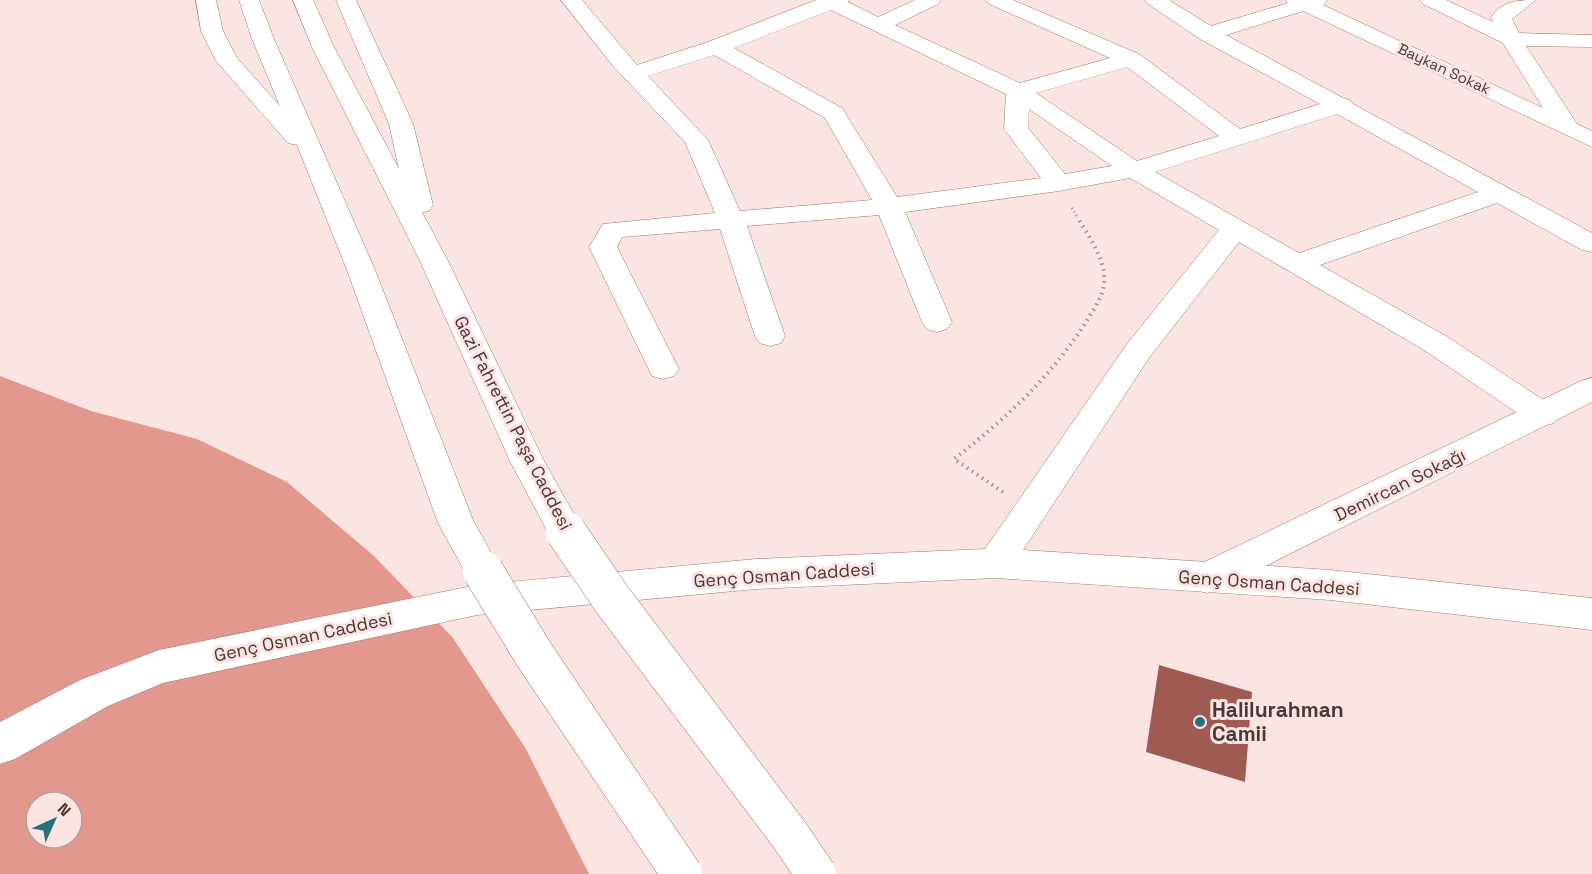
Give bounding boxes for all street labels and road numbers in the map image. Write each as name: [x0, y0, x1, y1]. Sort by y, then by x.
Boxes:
street label: Baykan Sokak: [1395, 39, 1494, 98]
street label: Gazi Fahrettin Paşa Caddesi: [449, 312, 578, 534]
street label: Demircan Sokağı: [1330, 443, 1469, 526]
street label: Genç Osman Caddesi: [693, 557, 875, 592]
street label: Genç Osman Caddesi: [1178, 565, 1360, 600]
street label: Genç Osman Caddesi: [212, 606, 394, 667]

